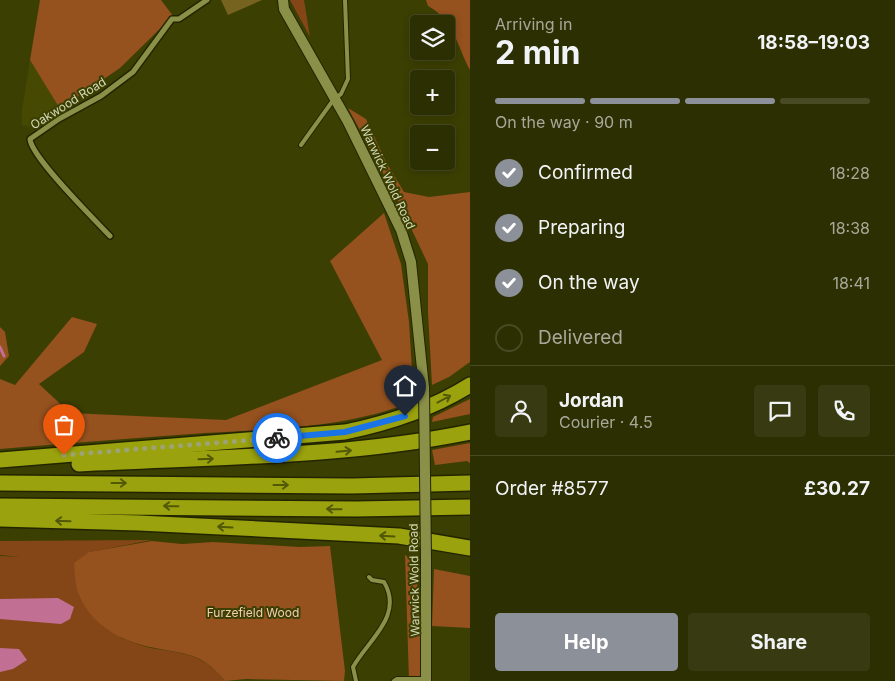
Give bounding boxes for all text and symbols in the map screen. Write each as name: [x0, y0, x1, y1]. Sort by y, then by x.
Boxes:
text: Arriving in: [495, 14, 572, 34]
map controls: [410, 15, 455, 170]
button: layers: [410, 15, 455, 60]
text: 18:58–19:03: [757, 31, 870, 54]
text: 2 min: [495, 33, 581, 72]
button: +: [410, 70, 455, 115]
street label: Oakwood Road: [27, 74, 109, 132]
text: On the way · 90 m: [495, 112, 633, 132]
street label: Warwick Wold Road: [357, 123, 419, 231]
button: −: [410, 125, 455, 170]
icon: check: [495, 159, 523, 187]
text: Confirmed: [538, 161, 633, 184]
text: 18:28: [829, 163, 870, 183]
icon: check: [495, 214, 523, 242]
text: Preparing: [538, 216, 625, 239]
text: 18:38: [829, 218, 870, 238]
icon: check: [495, 269, 523, 297]
text: On the way: [538, 271, 640, 294]
text: 18:41: [832, 273, 870, 293]
text: Delivered: [538, 326, 623, 349]
pin: [384, 365, 426, 416]
icon: home: [391, 372, 419, 400]
button: person: [495, 385, 547, 437]
button: chat: [754, 385, 806, 437]
button: phone: [818, 385, 870, 437]
text: Jordan: [559, 389, 624, 412]
one-way arrow: [437, 394, 452, 404]
pin: [43, 404, 85, 455]
icon: bag: [50, 411, 78, 439]
text: Courier · 4.5: [559, 412, 653, 432]
courier: [252, 413, 302, 463]
icon: bike: [263, 424, 291, 452]
one-way arrow: [336, 447, 352, 456]
one-way arrow: [198, 455, 214, 464]
text: Order #8577: [495, 477, 609, 500]
text: £30.27: [804, 477, 870, 500]
one-way arrow: [110, 478, 126, 488]
one-way arrow: [272, 480, 289, 490]
one-way arrow: [164, 501, 180, 511]
one-way arrow: [326, 504, 342, 514]
one-way arrow: [55, 516, 71, 525]
one-way arrow: [217, 523, 233, 532]
street label: Warwick Wold Road: [406, 523, 422, 637]
one-way arrow: [379, 531, 395, 540]
park label: Furzefield Wood: [207, 605, 299, 620]
button: Help: [495, 613, 678, 671]
button: Share: [688, 613, 870, 671]

